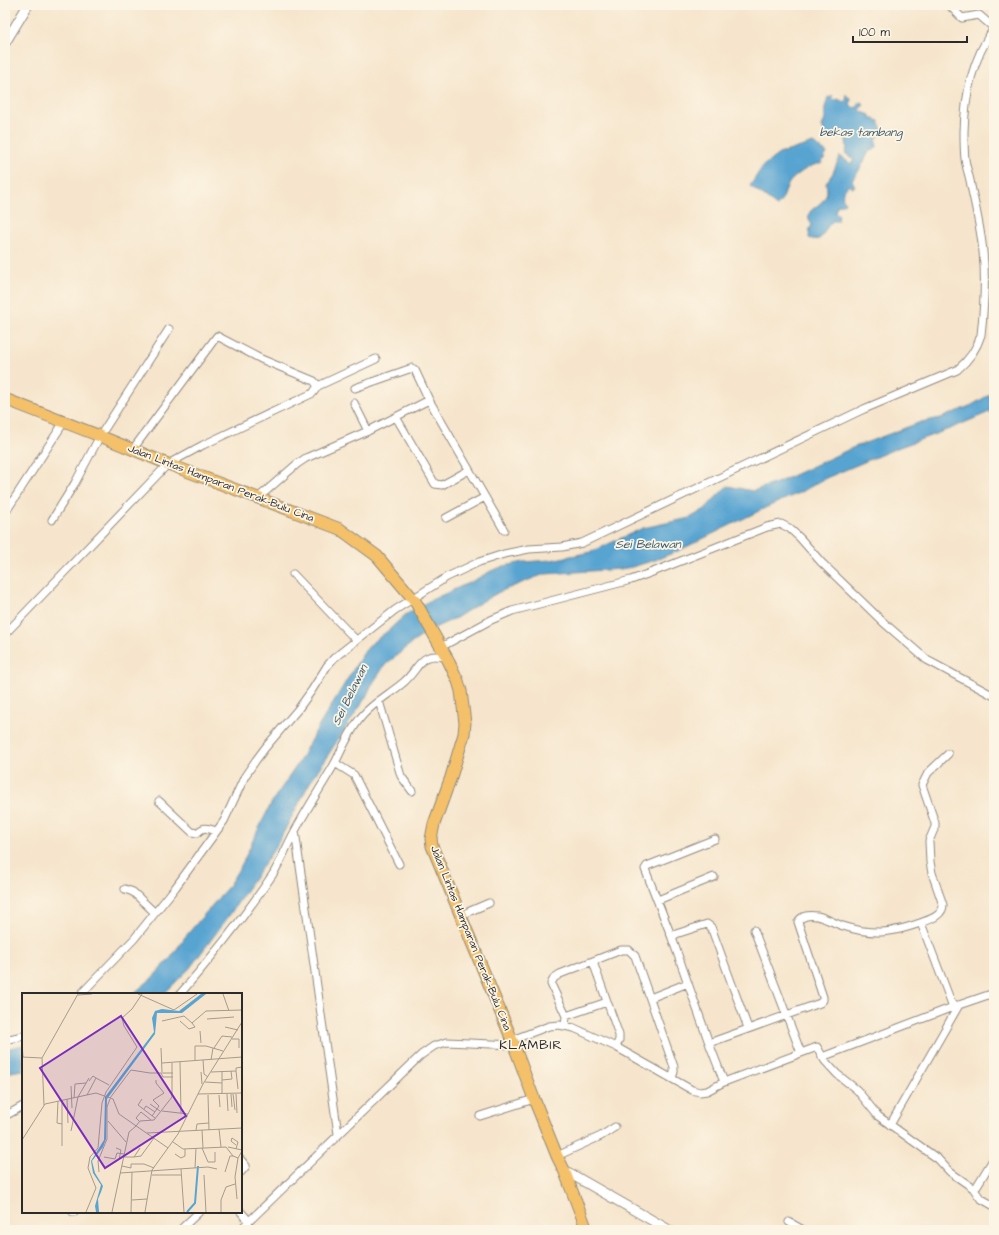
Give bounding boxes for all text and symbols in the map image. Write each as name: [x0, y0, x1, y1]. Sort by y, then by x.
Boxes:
scale bar: [853, 18, 967, 44]
text: 100 m: [859, 24, 890, 41]
water label: bekas tambang: [820, 124, 903, 142]
street label: Jalan Lintas Hamparan Perak–Bulu Cina: [126, 441, 316, 526]
water label: Sei Belawan: [615, 536, 682, 553]
water label: Sei Belawan: [328, 661, 372, 728]
street label: Jalan Lintas Hamparan Perak–Bulu Cina: [427, 843, 515, 1033]
inset map: [22, 993, 242, 1213]
district label: KLAMBIR: [499, 1036, 563, 1054]

